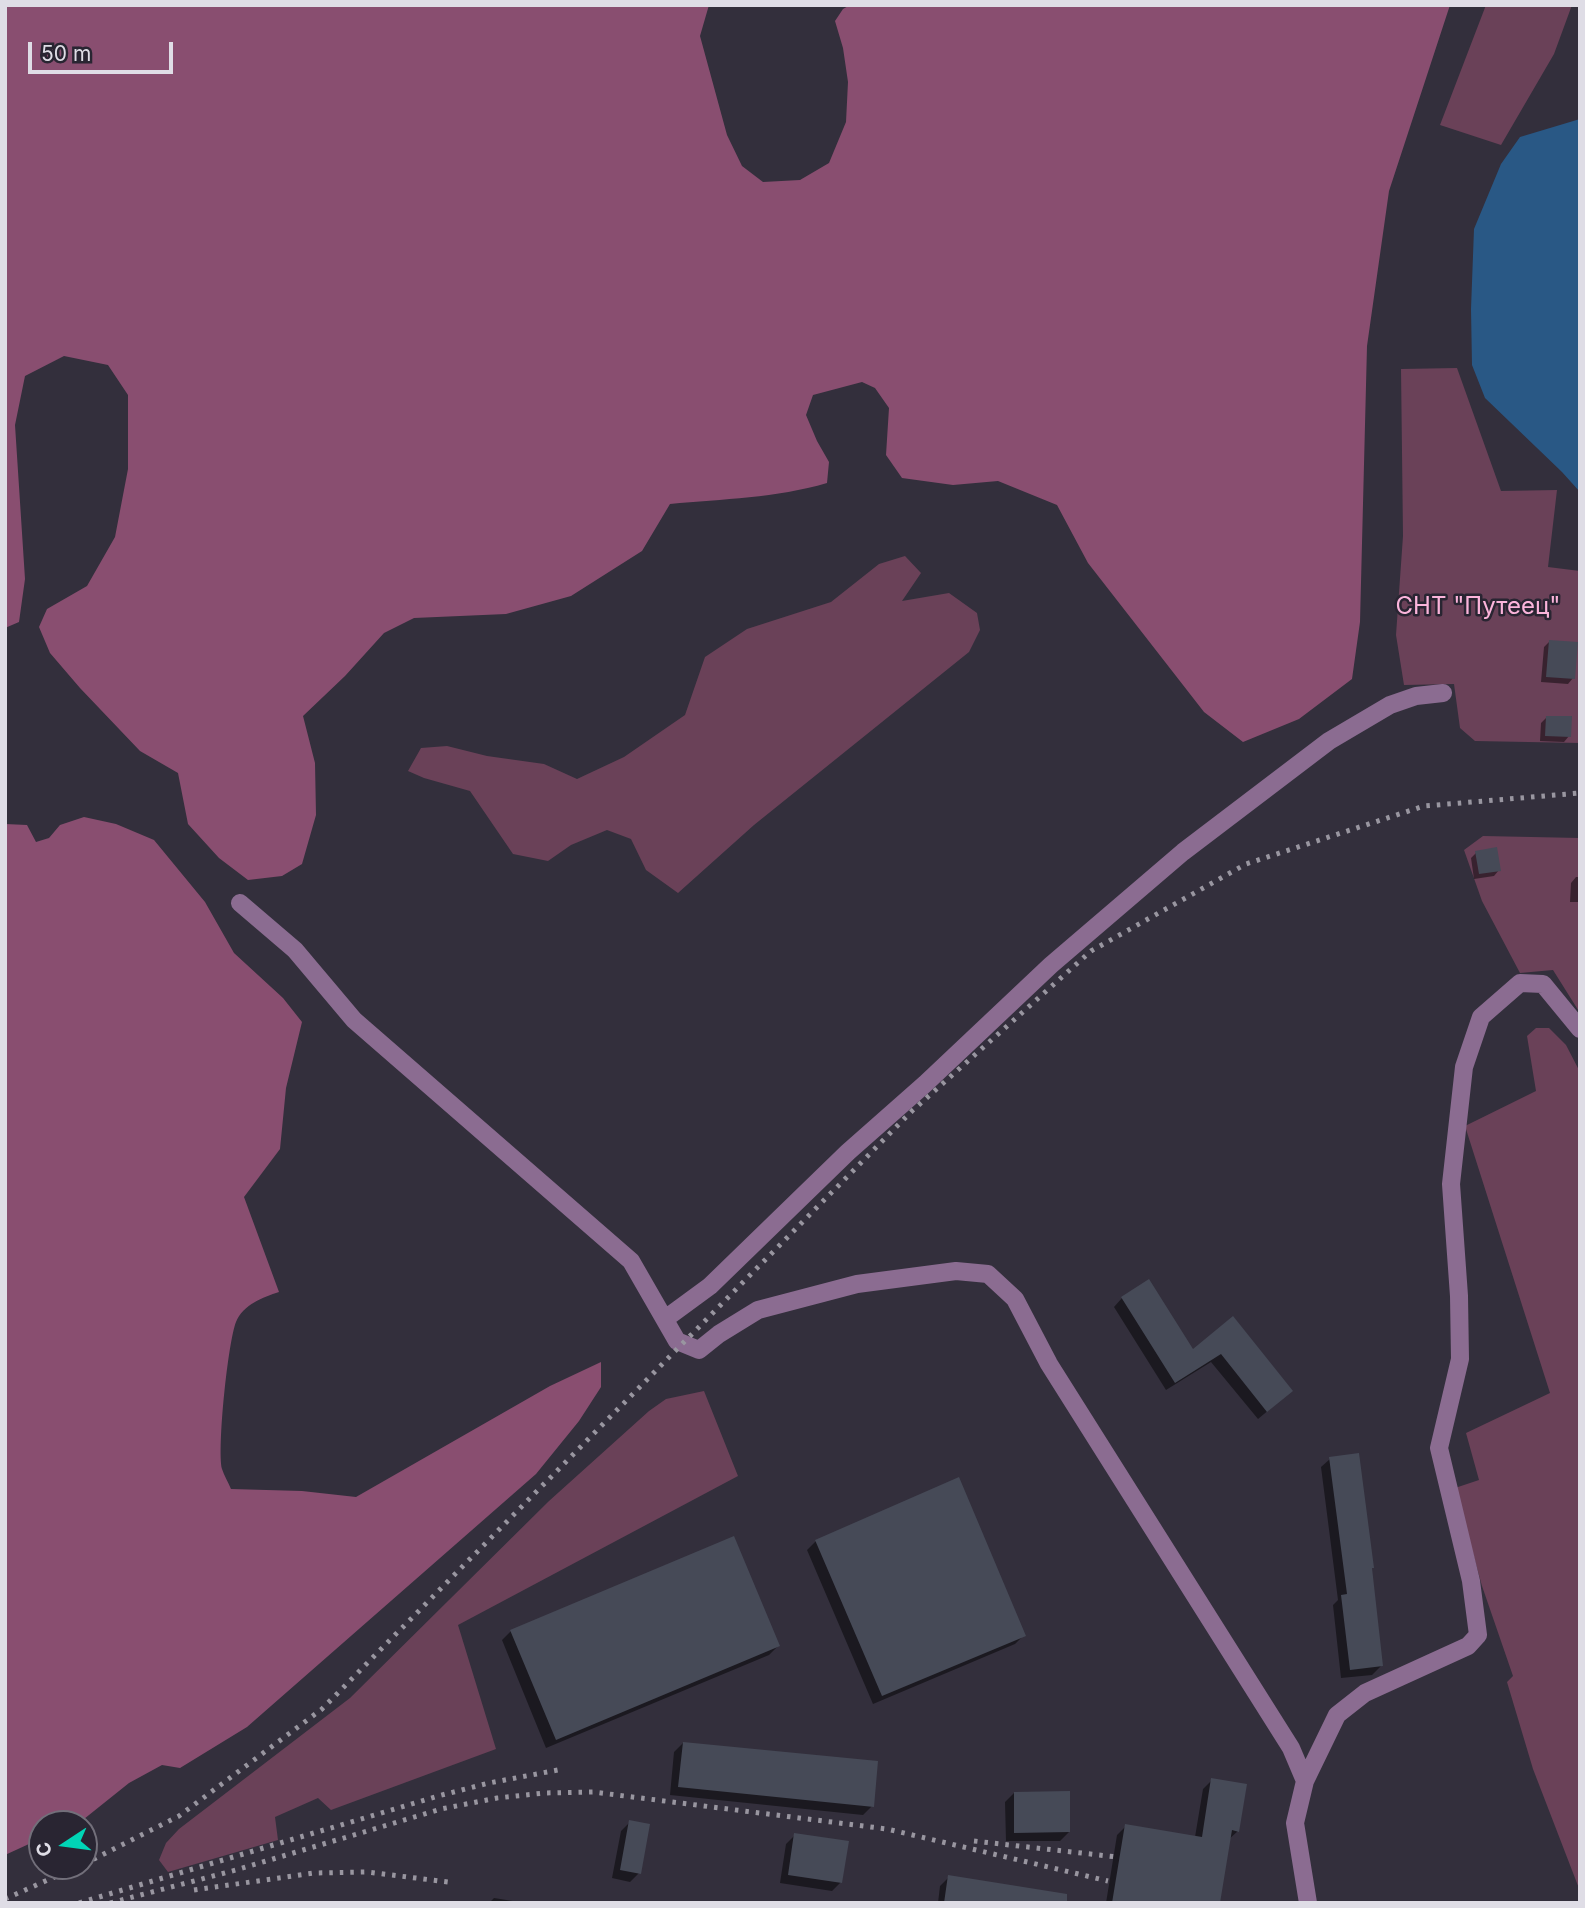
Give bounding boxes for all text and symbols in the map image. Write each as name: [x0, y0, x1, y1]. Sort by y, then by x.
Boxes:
scale bar: [32, 28, 177, 72]
text: 50 m: [41, 41, 91, 66]
park label: СНТ "Путеец": [1396, 593, 1560, 621]
north arrow: [28, 1810, 98, 1880]
text: С: [31, 1840, 57, 1859]

